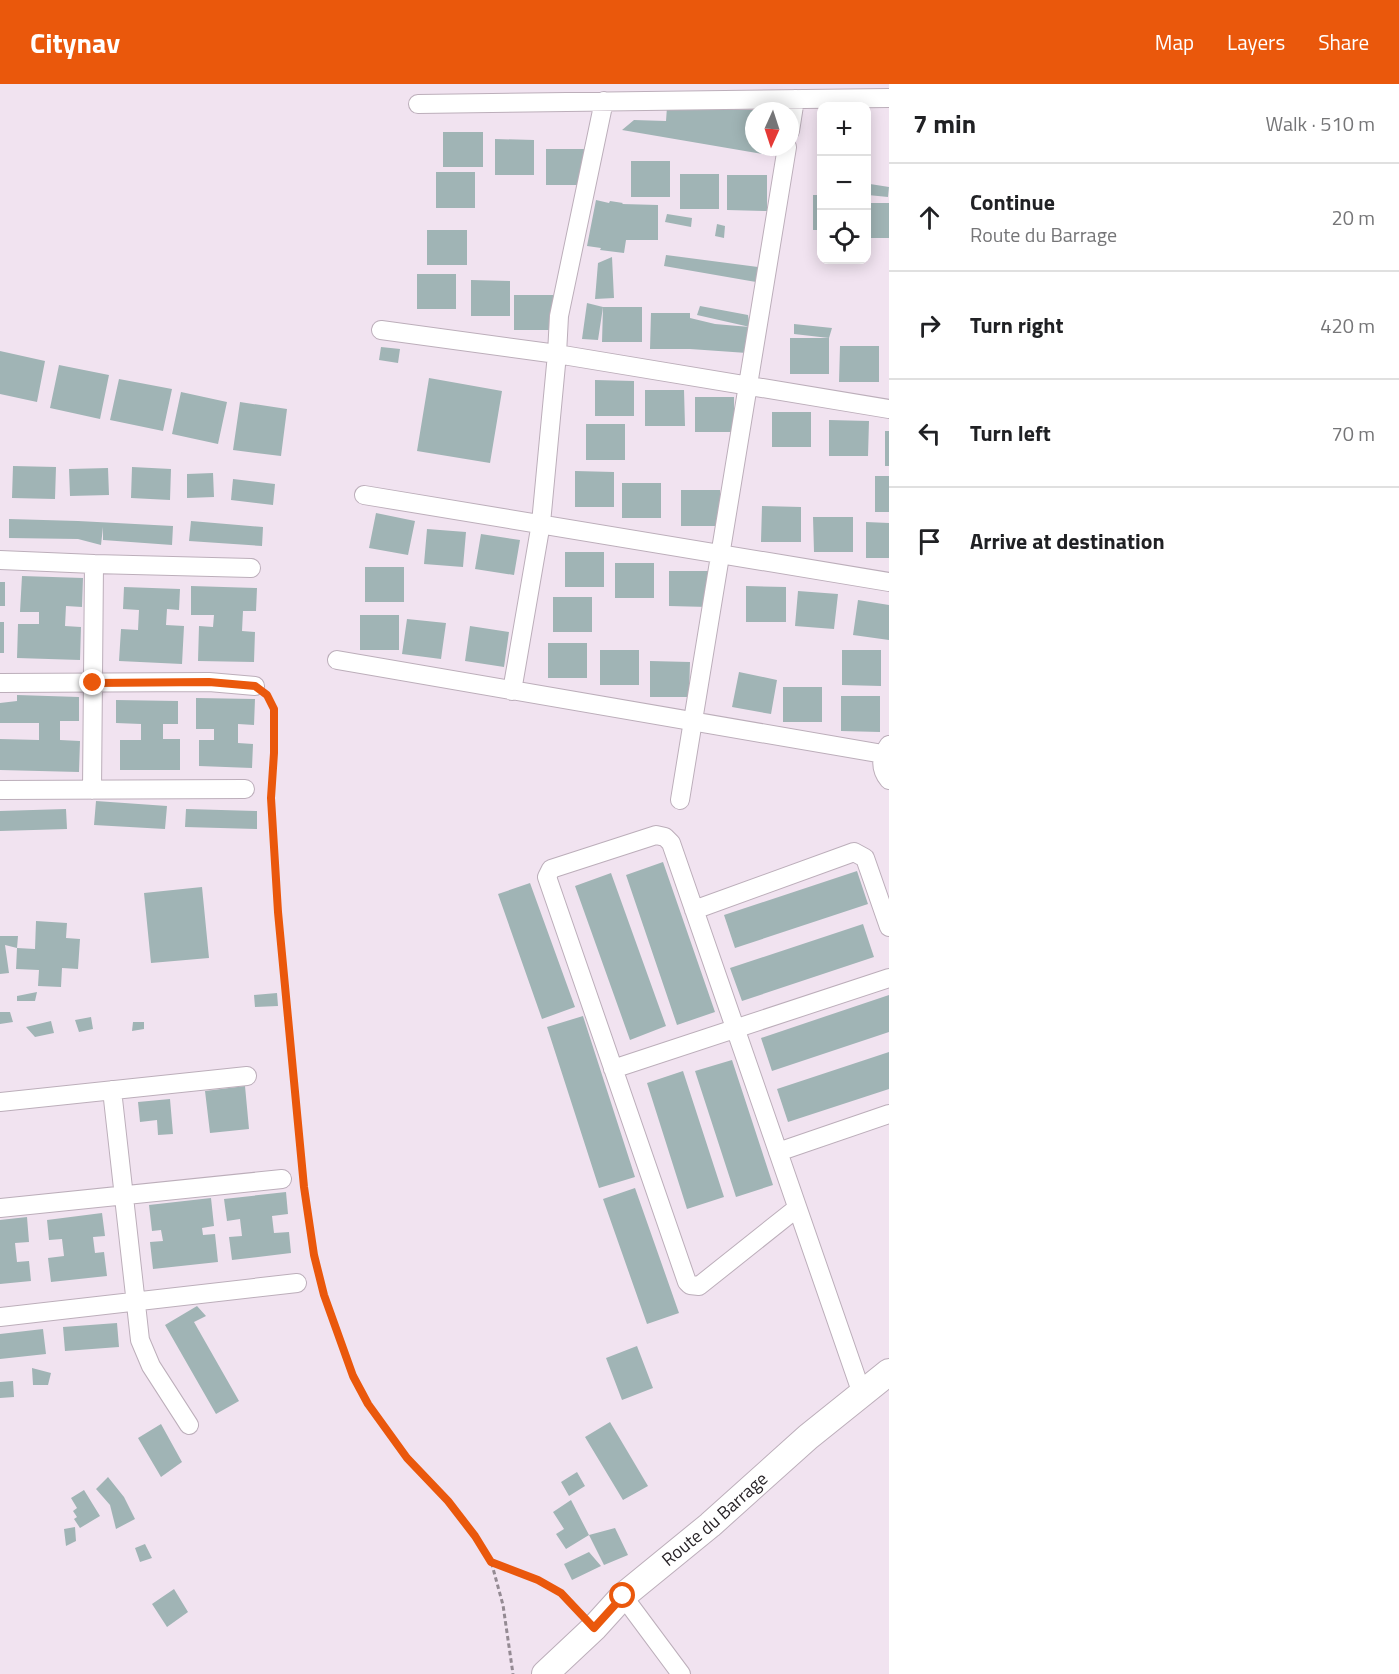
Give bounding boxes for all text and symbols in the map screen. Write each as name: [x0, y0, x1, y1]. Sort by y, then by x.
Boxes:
text: Citynav: [30, 21, 120, 64]
text: Map: [1155, 26, 1194, 58]
text: Layers: [1227, 26, 1285, 58]
text: Share: [1318, 26, 1369, 58]
north arrow: [745, 102, 799, 156]
map controls: [817, 102, 871, 264]
button: +: [817, 102, 871, 156]
text: 7 min: [913, 104, 976, 143]
text: Walk · 510 m: [1266, 108, 1375, 139]
button: −: [817, 156, 871, 210]
text: Continue: [970, 185, 1055, 219]
icon: ahead: [913, 201, 946, 234]
text: 20 m: [1331, 202, 1375, 233]
button: locate: [817, 210, 871, 264]
text: Route du Barrage: [970, 219, 1117, 250]
text: Turn right: [970, 308, 1064, 342]
icon: right: [913, 309, 946, 342]
text: 420 m: [1320, 310, 1375, 341]
text: Turn left: [970, 416, 1051, 450]
icon: left: [913, 417, 946, 450]
text: 70 m: [1331, 418, 1375, 449]
text: Arrive at destination: [970, 524, 1165, 558]
icon: arrive: [913, 525, 946, 558]
route end: [79, 669, 105, 695]
street label: Route du Barrage: [656, 1465, 773, 1572]
route start: [609, 1582, 635, 1608]

